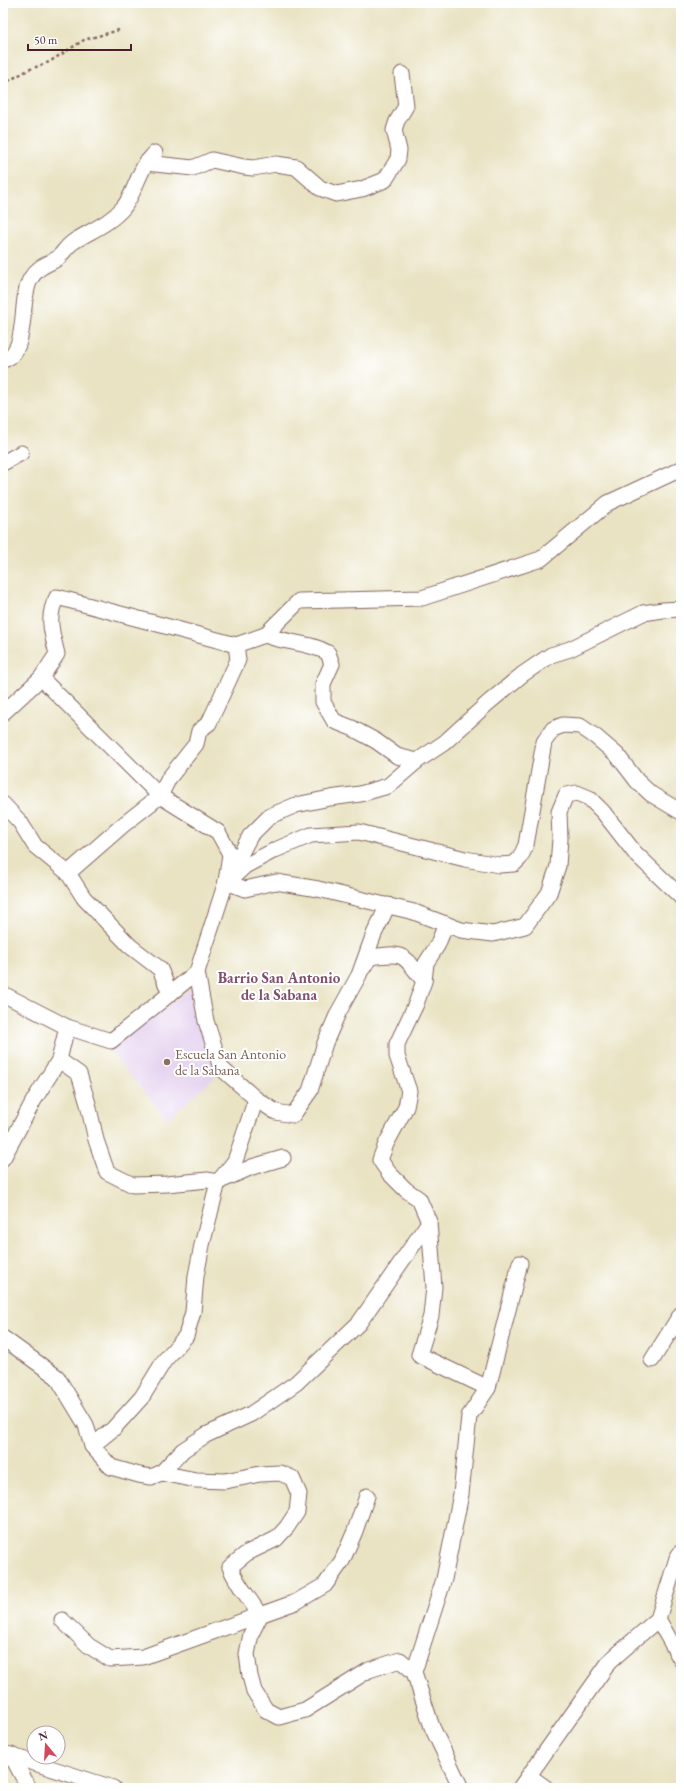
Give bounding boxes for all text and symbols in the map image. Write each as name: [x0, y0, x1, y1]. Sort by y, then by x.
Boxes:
scale bar: [28, 26, 131, 52]
text: 50 m: [34, 32, 58, 48]
district label: Barrio San Antonio de la Sabana: [218, 968, 341, 1004]
place label: Escuela San Antonio de la Sabana: [175, 1045, 286, 1079]
marker: Escuela San Antonio de la Sabana: [162, 1057, 172, 1067]
north arrow: [26, 1725, 66, 1765]
text: N: [37, 1727, 49, 1744]

